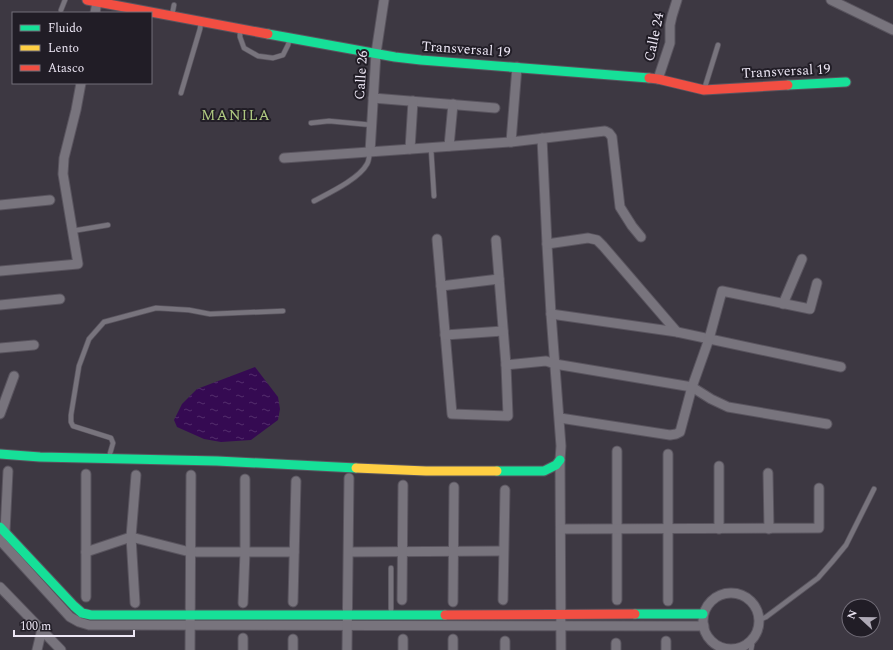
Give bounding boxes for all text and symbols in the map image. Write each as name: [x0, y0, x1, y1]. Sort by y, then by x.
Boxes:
street label: Calle 24: [639, 11, 669, 63]
legend: [12, 12, 152, 84]
text: Fluido: [48, 19, 82, 38]
street label: Transversal 19: [421, 35, 511, 63]
text: Lento: [48, 39, 79, 58]
street label: Calle 26: [349, 50, 373, 100]
street label: Transversal 19: [741, 58, 831, 84]
text: Atasco: [48, 59, 84, 78]
district label: MANILA: [201, 104, 271, 127]
north arrow: [841, 598, 881, 638]
text: N: [843, 607, 862, 622]
scale bar: [14, 612, 134, 638]
text: 100 m: [20, 617, 51, 636]

